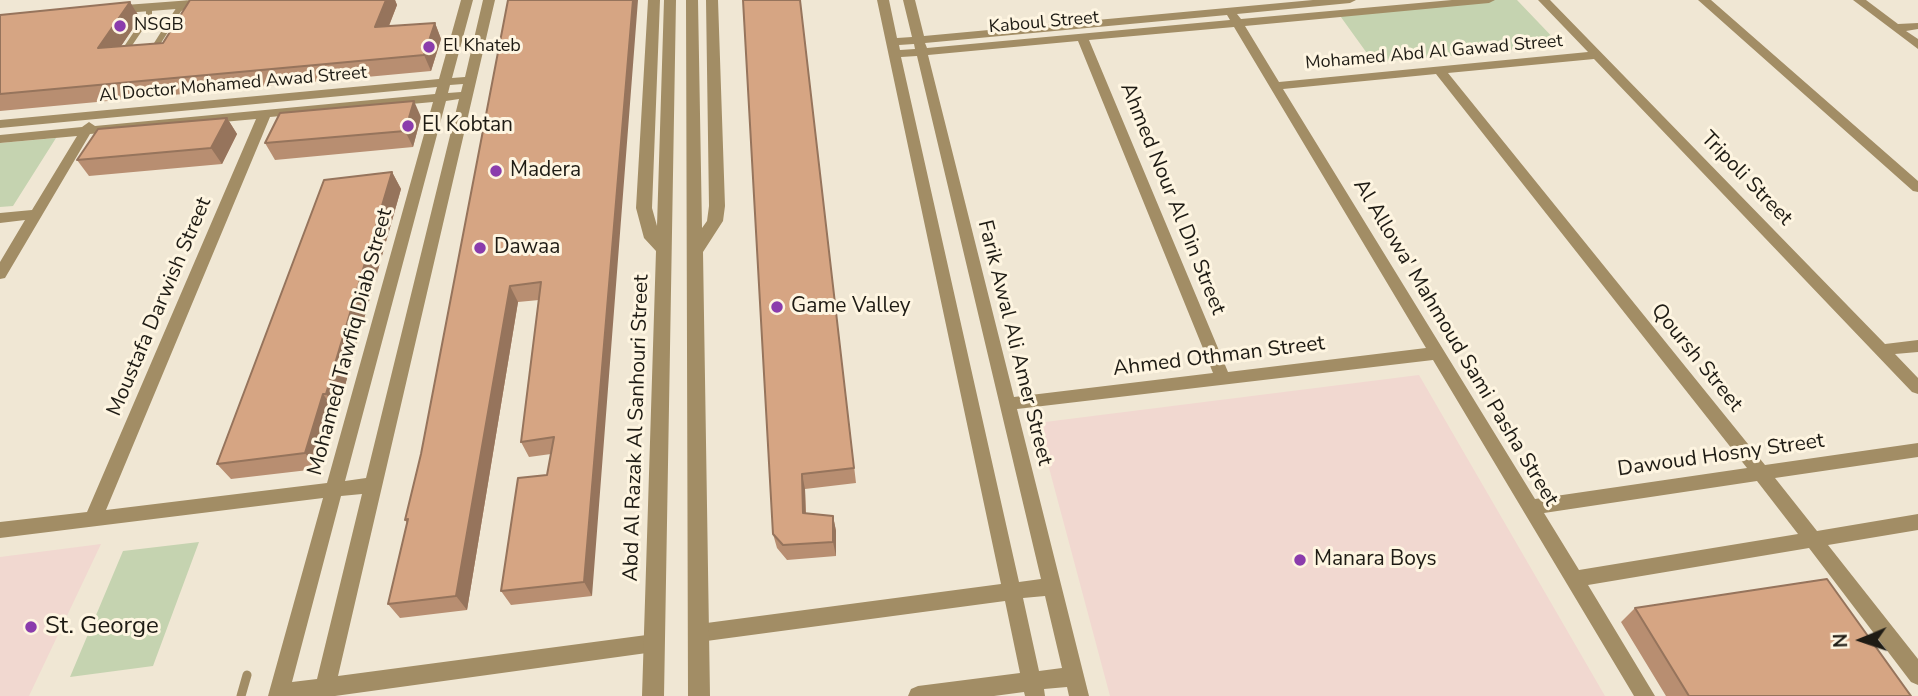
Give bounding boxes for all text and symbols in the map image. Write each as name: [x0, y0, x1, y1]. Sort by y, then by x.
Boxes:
street label: Kaboul Street: [988, 7, 1100, 39]
place label: NSGB: [134, 15, 184, 37]
marker: NSGB: [112, 18, 128, 34]
street label: Mohamed Abd Al Gawad Street: [1304, 31, 1564, 75]
place label: El Khateb: [443, 36, 521, 58]
marker: El Khateb: [421, 39, 437, 55]
street label: Al Doctor Mohamed Awad Street: [98, 63, 368, 107]
street label: Ahmed Nour Al Din Street: [1114, 79, 1230, 319]
place label: El Kobtan: [422, 113, 513, 139]
marker: El Kobtan: [400, 118, 416, 134]
street label: Tripoli Street: [1695, 127, 1797, 231]
place label: Madera: [510, 158, 581, 184]
marker: Madera: [488, 163, 504, 179]
street label: Al Allowa' Mahmoud Sami Pasha Street: [1347, 175, 1563, 511]
street label: Moustafa Darwish Street: [102, 194, 218, 420]
street label: Mohamed Tawfiq Diab Street: [303, 206, 399, 478]
street label: Farik Awal Ali Amer Street: [971, 218, 1057, 468]
place label: Dawaa: [494, 235, 560, 261]
marker: Dawaa: [472, 240, 488, 256]
street label: Abd Al Razak Al Sanhouri Street: [619, 274, 655, 582]
place label: Game Valley: [791, 294, 910, 320]
marker: Game Valley: [769, 299, 785, 315]
street label: Qoursh Street: [1645, 299, 1747, 417]
street label: Ahmed Othman Street: [1112, 332, 1326, 382]
street label: Dawoud Hosny Street: [1616, 429, 1826, 483]
place label: Manara Boys: [1314, 547, 1436, 573]
marker: Manara Boys: [1292, 552, 1308, 568]
north arrow: [1827, 605, 1897, 675]
place label: St. George: [45, 613, 159, 641]
marker: St. George: [23, 619, 39, 635]
text: N: [1828, 633, 1854, 648]

